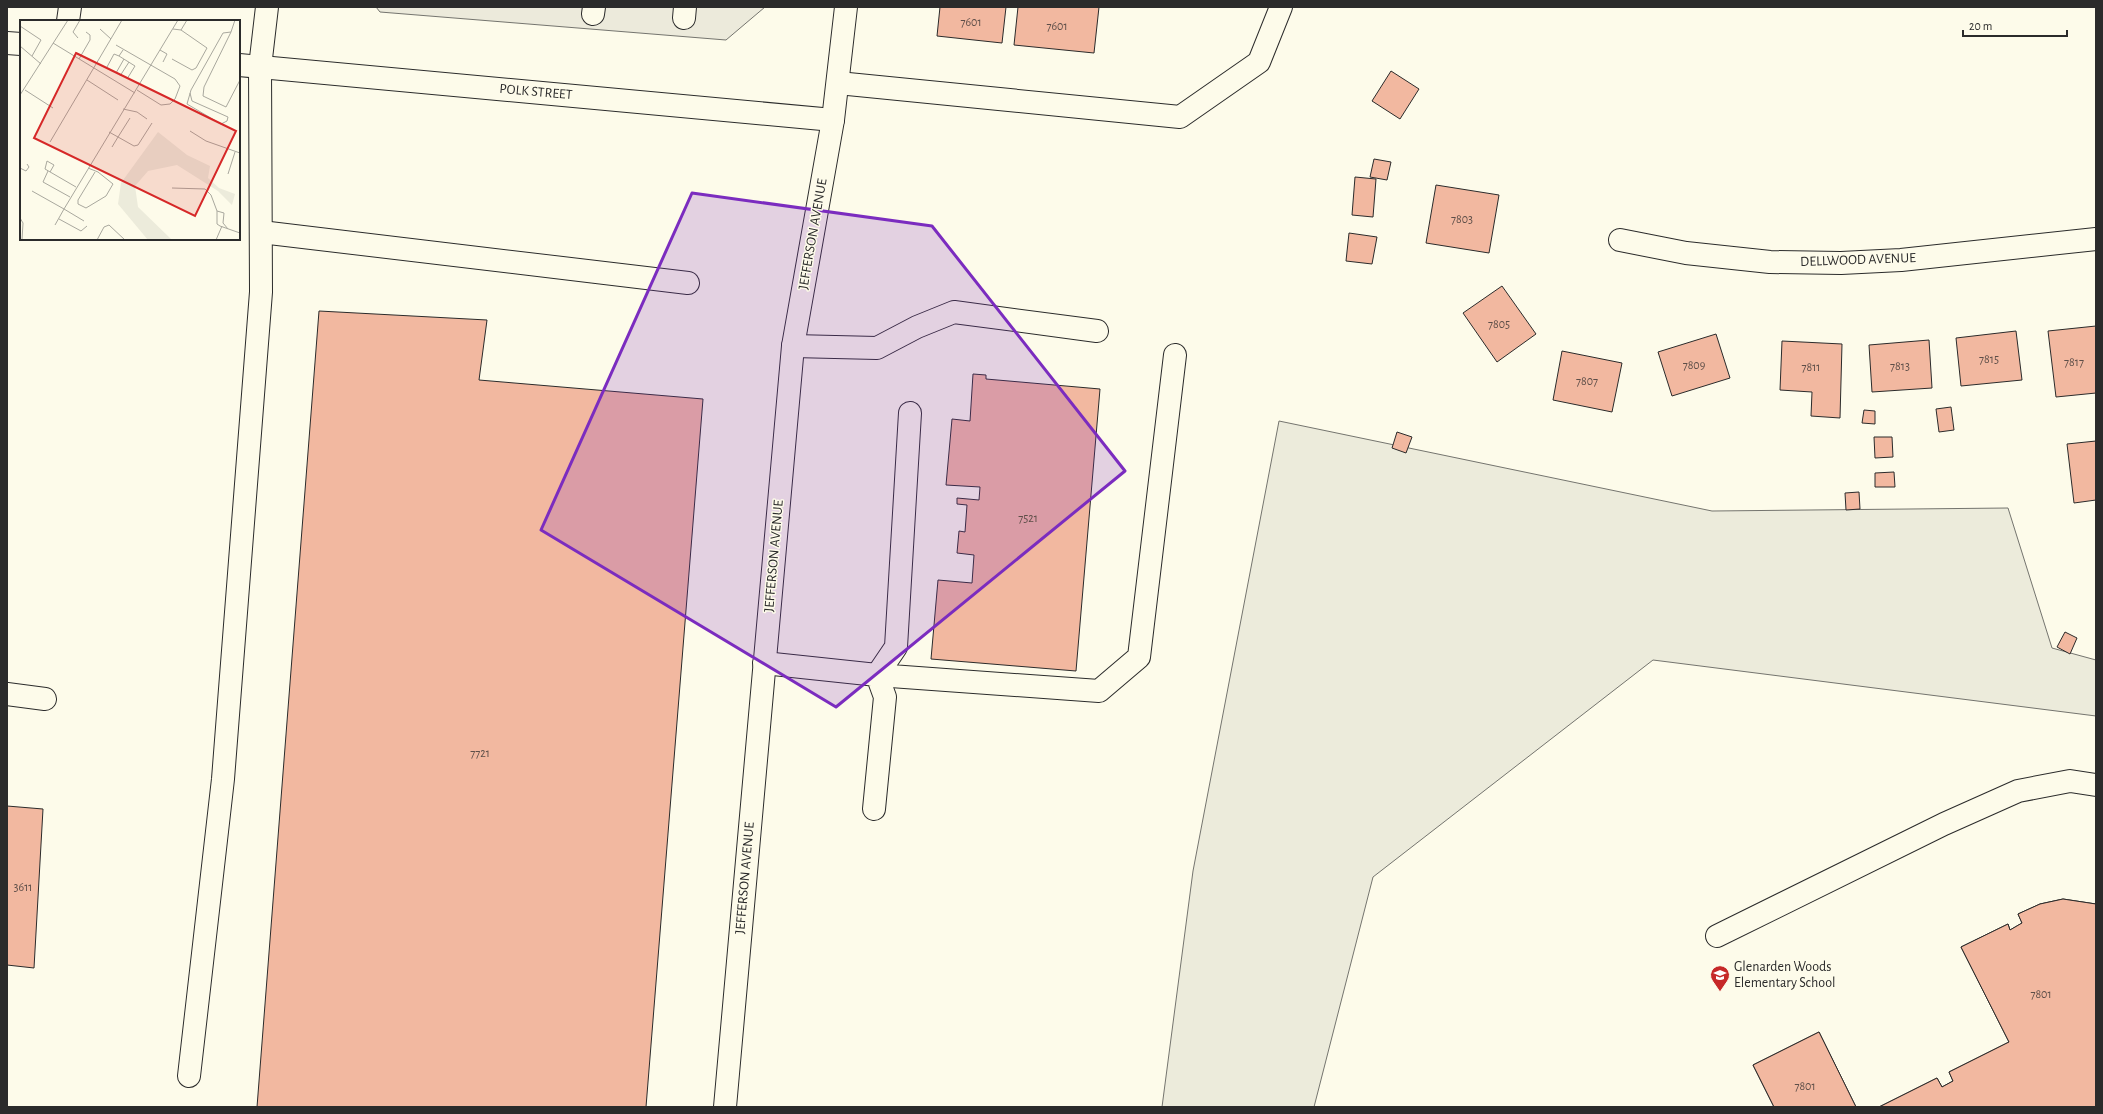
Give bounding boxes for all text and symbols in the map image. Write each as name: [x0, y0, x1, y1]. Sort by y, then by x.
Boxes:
scale bar: [1963, 12, 2067, 38]
house number: 7601: [960, 16, 982, 28]
inset map: [20, 20, 240, 240]
house number: 7601: [1046, 20, 1068, 32]
text: 20 m: [1969, 20, 1992, 32]
street label: POLK STREET: [499, 82, 573, 102]
street label: JEFFERSON AVENUE: [796, 177, 830, 291]
house number: 7803: [1451, 213, 1473, 225]
street label: DELLWOOD AVENUE: [1800, 251, 1916, 269]
house number: 7805: [1488, 318, 1510, 330]
house number: 7815: [1979, 353, 1999, 365]
house number: 7817: [2064, 356, 2084, 368]
house number: 7809: [1683, 359, 1706, 371]
house number: 7813: [1890, 360, 1910, 372]
house number: 7811: [1802, 361, 1820, 373]
house number: 7807: [1576, 375, 1598, 387]
street label: JEFFERSON AVENUE: [762, 499, 786, 613]
house number: 7521: [1018, 512, 1038, 524]
house number: 7721: [470, 747, 490, 759]
street label: JEFFERSON AVENUE: [733, 821, 757, 935]
house number: 3611: [14, 881, 32, 893]
place label: Glenarden Woods Elementary School: [1734, 960, 1836, 990]
school or university icon: Glenarden Woods Elementary School: [1709, 964, 1731, 992]
house number: 7801: [2030, 988, 2052, 1000]
house number: 7801: [1794, 1080, 1816, 1092]

